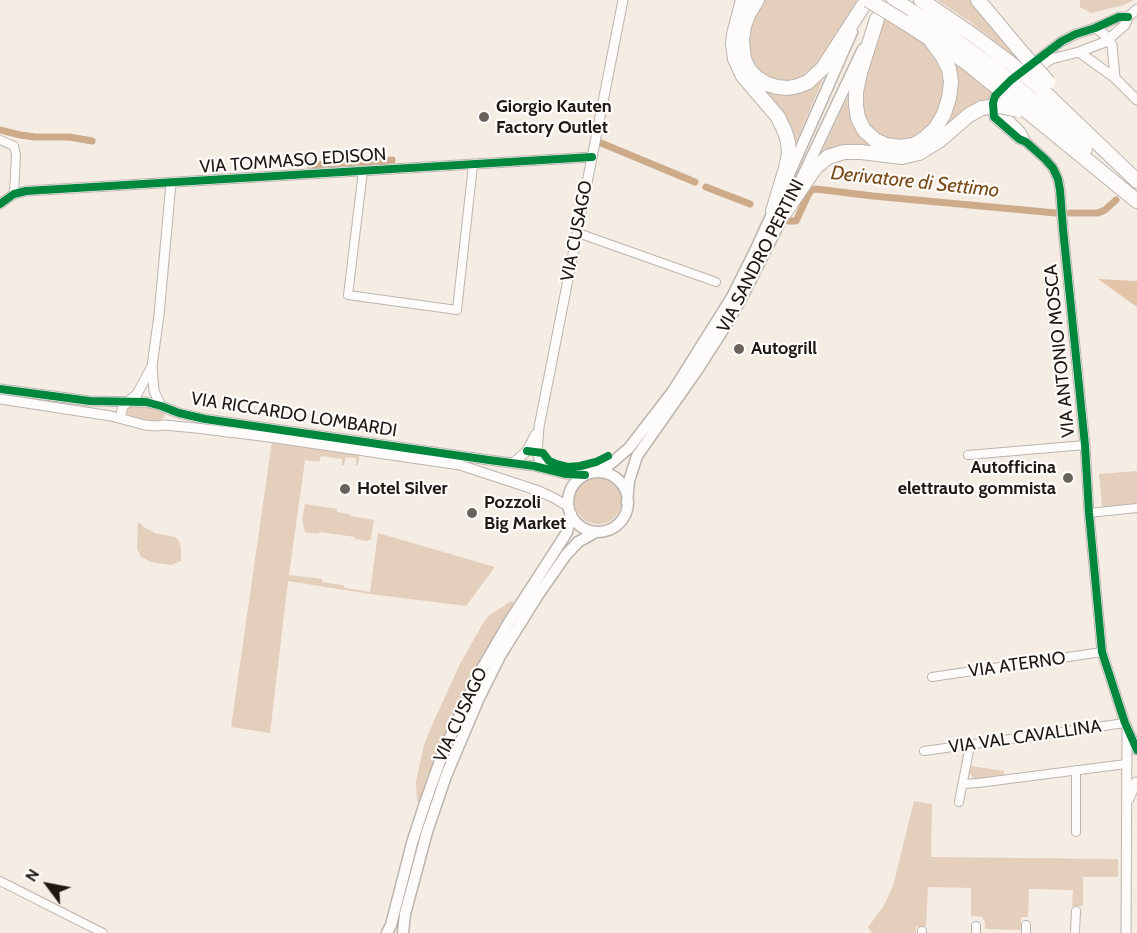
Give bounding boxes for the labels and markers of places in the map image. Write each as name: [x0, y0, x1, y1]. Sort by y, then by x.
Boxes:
place label: Giorgio Kauten Factory Outlet: [496, 96, 612, 138]
marker: Giorgio Kauten Factory Outlet: [477, 110, 491, 124]
place label: Autogrill: [751, 338, 817, 360]
marker: Autogrill: [732, 342, 746, 356]
place label: Autofficina elettrauto gommista: [898, 457, 1056, 500]
marker: Autofficina elettrauto gommista: [1061, 471, 1075, 485]
place label: Hotel Silver: [357, 478, 448, 500]
marker: Hotel Silver: [338, 482, 352, 496]
place label: Pozzoli Big Market: [484, 492, 566, 534]
marker: Pozzoli Big Market: [465, 506, 479, 520]

